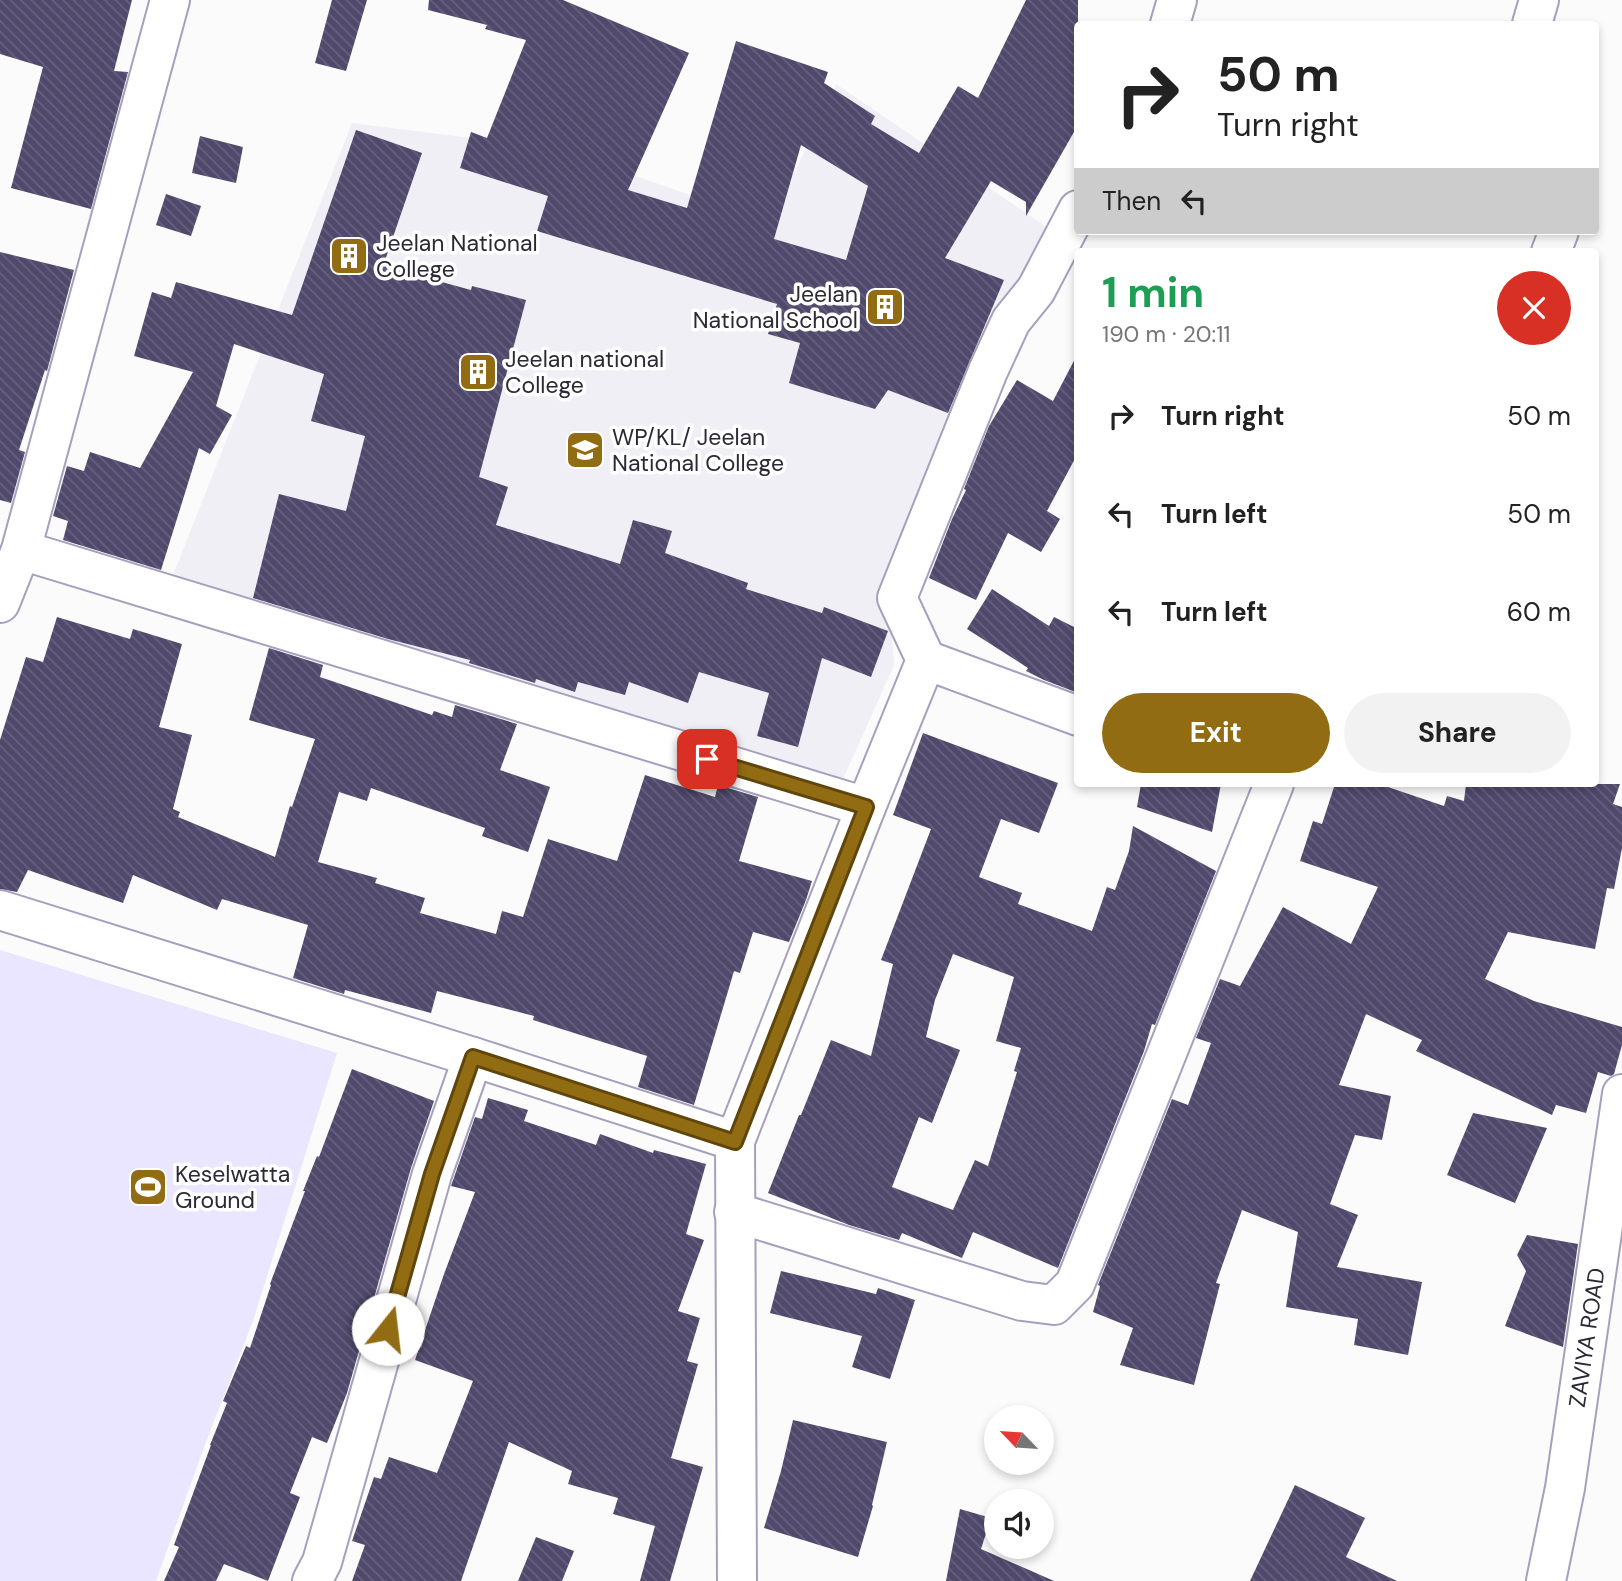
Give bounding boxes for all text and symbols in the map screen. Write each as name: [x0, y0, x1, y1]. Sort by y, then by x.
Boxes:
text: 50 m: [1217, 42, 1340, 106]
icon: right: [1102, 49, 1193, 140]
text: Turn right: [1217, 104, 1359, 146]
icon: left: [1175, 182, 1213, 220]
text: Then: [1102, 184, 1161, 218]
place label: Jeelan National College: [376, 228, 538, 284]
building icon: Jeelan National College: [328, 235, 370, 277]
text: 1 min: [1102, 265, 1204, 320]
button: close: [1497, 271, 1571, 345]
place label: Jeelan National School: [693, 279, 858, 335]
building icon: Jeelan National School: [864, 286, 906, 328]
text: 190 m · 20:11: [1102, 319, 1231, 349]
place label: Jeelan national College: [505, 344, 664, 400]
building icon: Jeelan national College: [457, 351, 499, 393]
icon: right: [1102, 397, 1140, 435]
text: Turn right: [1161, 399, 1285, 433]
text: 50 m: [1507, 399, 1571, 433]
place label: WP/KL/ Jeelan National College: [612, 422, 784, 478]
school or university icon: WP/KL/ Jeelan National College: [564, 429, 606, 471]
icon: left: [1102, 495, 1140, 533]
text: Turn left: [1161, 497, 1268, 531]
text: 50 m: [1507, 497, 1571, 531]
icon: left: [1102, 593, 1140, 631]
text: Turn left: [1161, 595, 1268, 629]
text: 60 m: [1507, 595, 1571, 629]
button: Exit: [1102, 693, 1330, 773]
button: Share: [1344, 693, 1571, 773]
pin: [677, 729, 737, 789]
icon: arrive: [688, 740, 726, 778]
place label: Keselwatta Ground: [175, 1159, 290, 1215]
sports icon: Keselwatta Ground: [127, 1166, 169, 1208]
street label: ZAVIYA ROAD: [1562, 1266, 1612, 1409]
position arrow: [351, 1292, 425, 1366]
north arrow: [984, 1405, 1054, 1475]
map controls: [984, 1405, 1054, 1559]
button: sound: [984, 1489, 1054, 1559]

